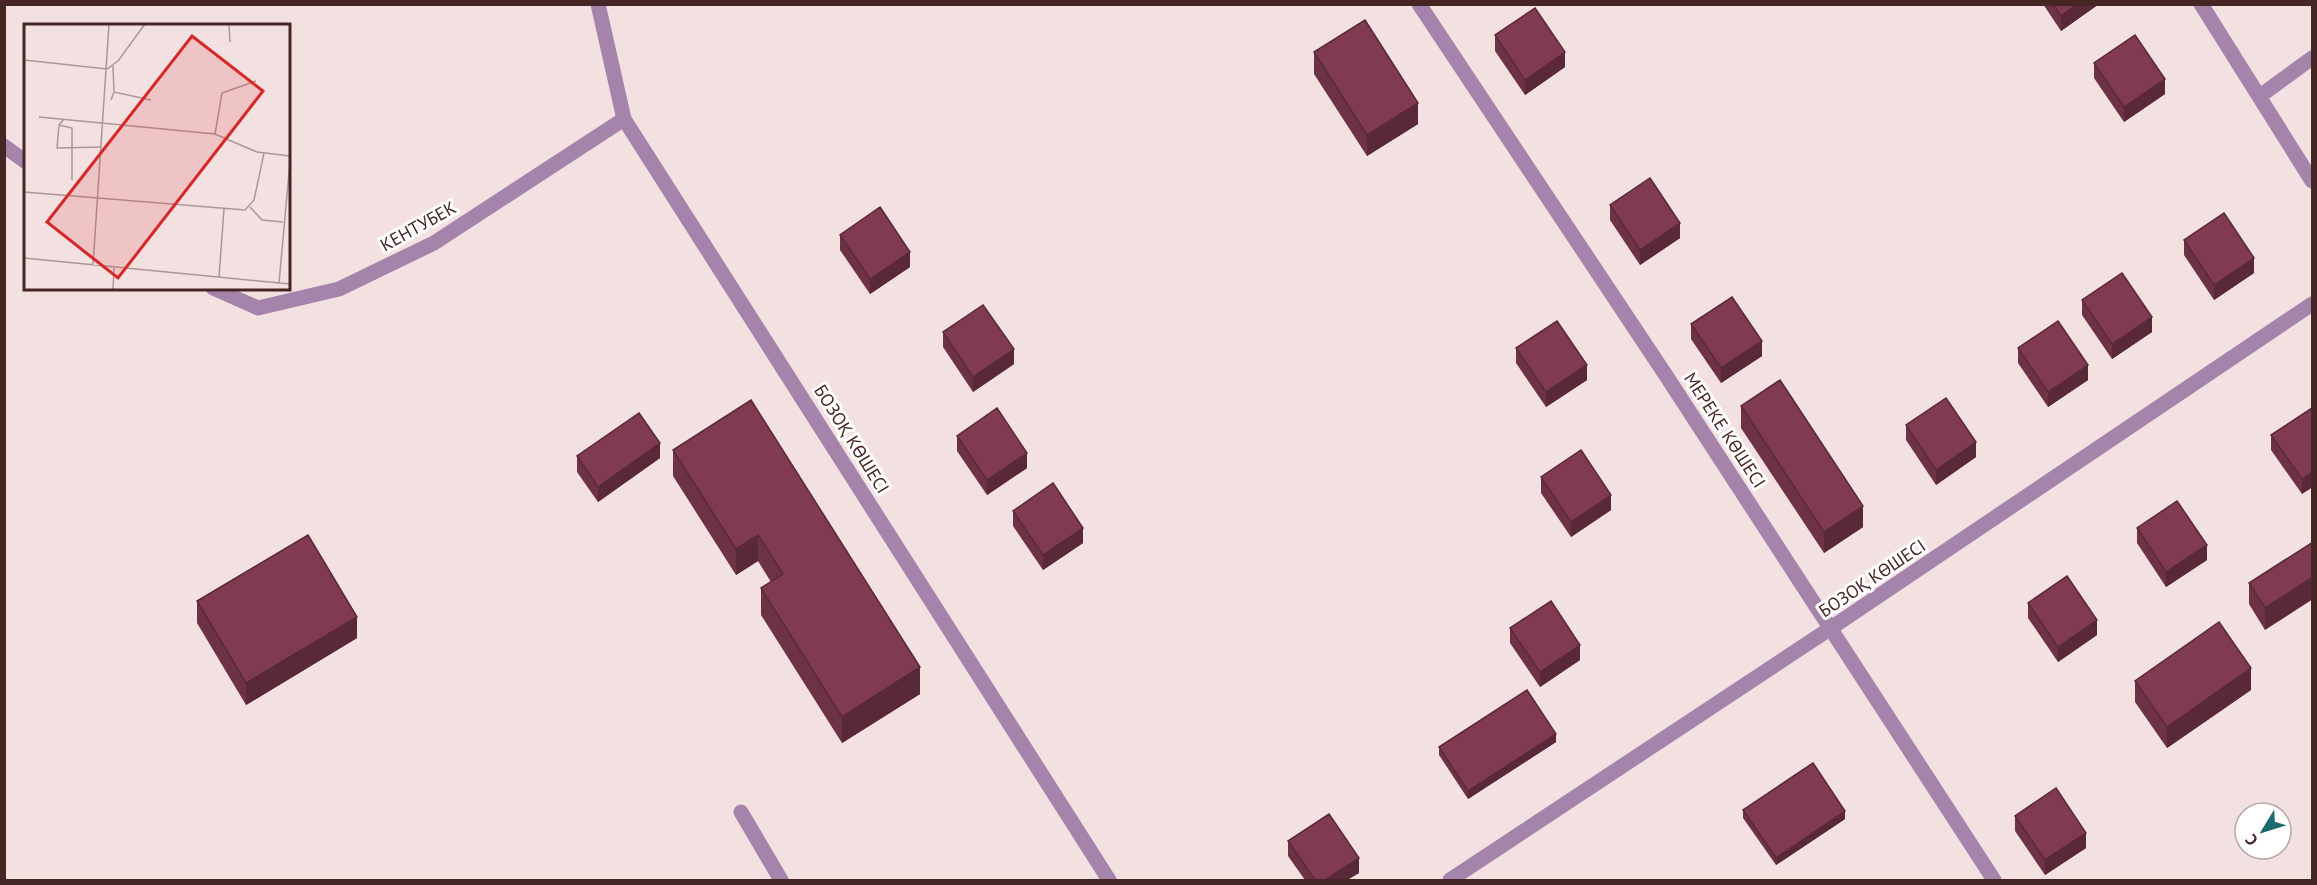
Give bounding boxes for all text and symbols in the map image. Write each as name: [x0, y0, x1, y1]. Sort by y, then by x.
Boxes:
inset map: [24, 24, 290, 290]
street label: КЕНТУБЕК: [376, 196, 460, 256]
street label: МЕРЕКЕ КӨШЕСІ: [1679, 368, 1771, 492]
street label: БОЗОҚ КӨШЕСІ: [809, 380, 895, 498]
street label: БОЗОҚ КӨШЕСІ: [1814, 534, 1930, 622]
north arrow: [2233, 801, 2293, 861]
text: С: [2241, 831, 2262, 850]

